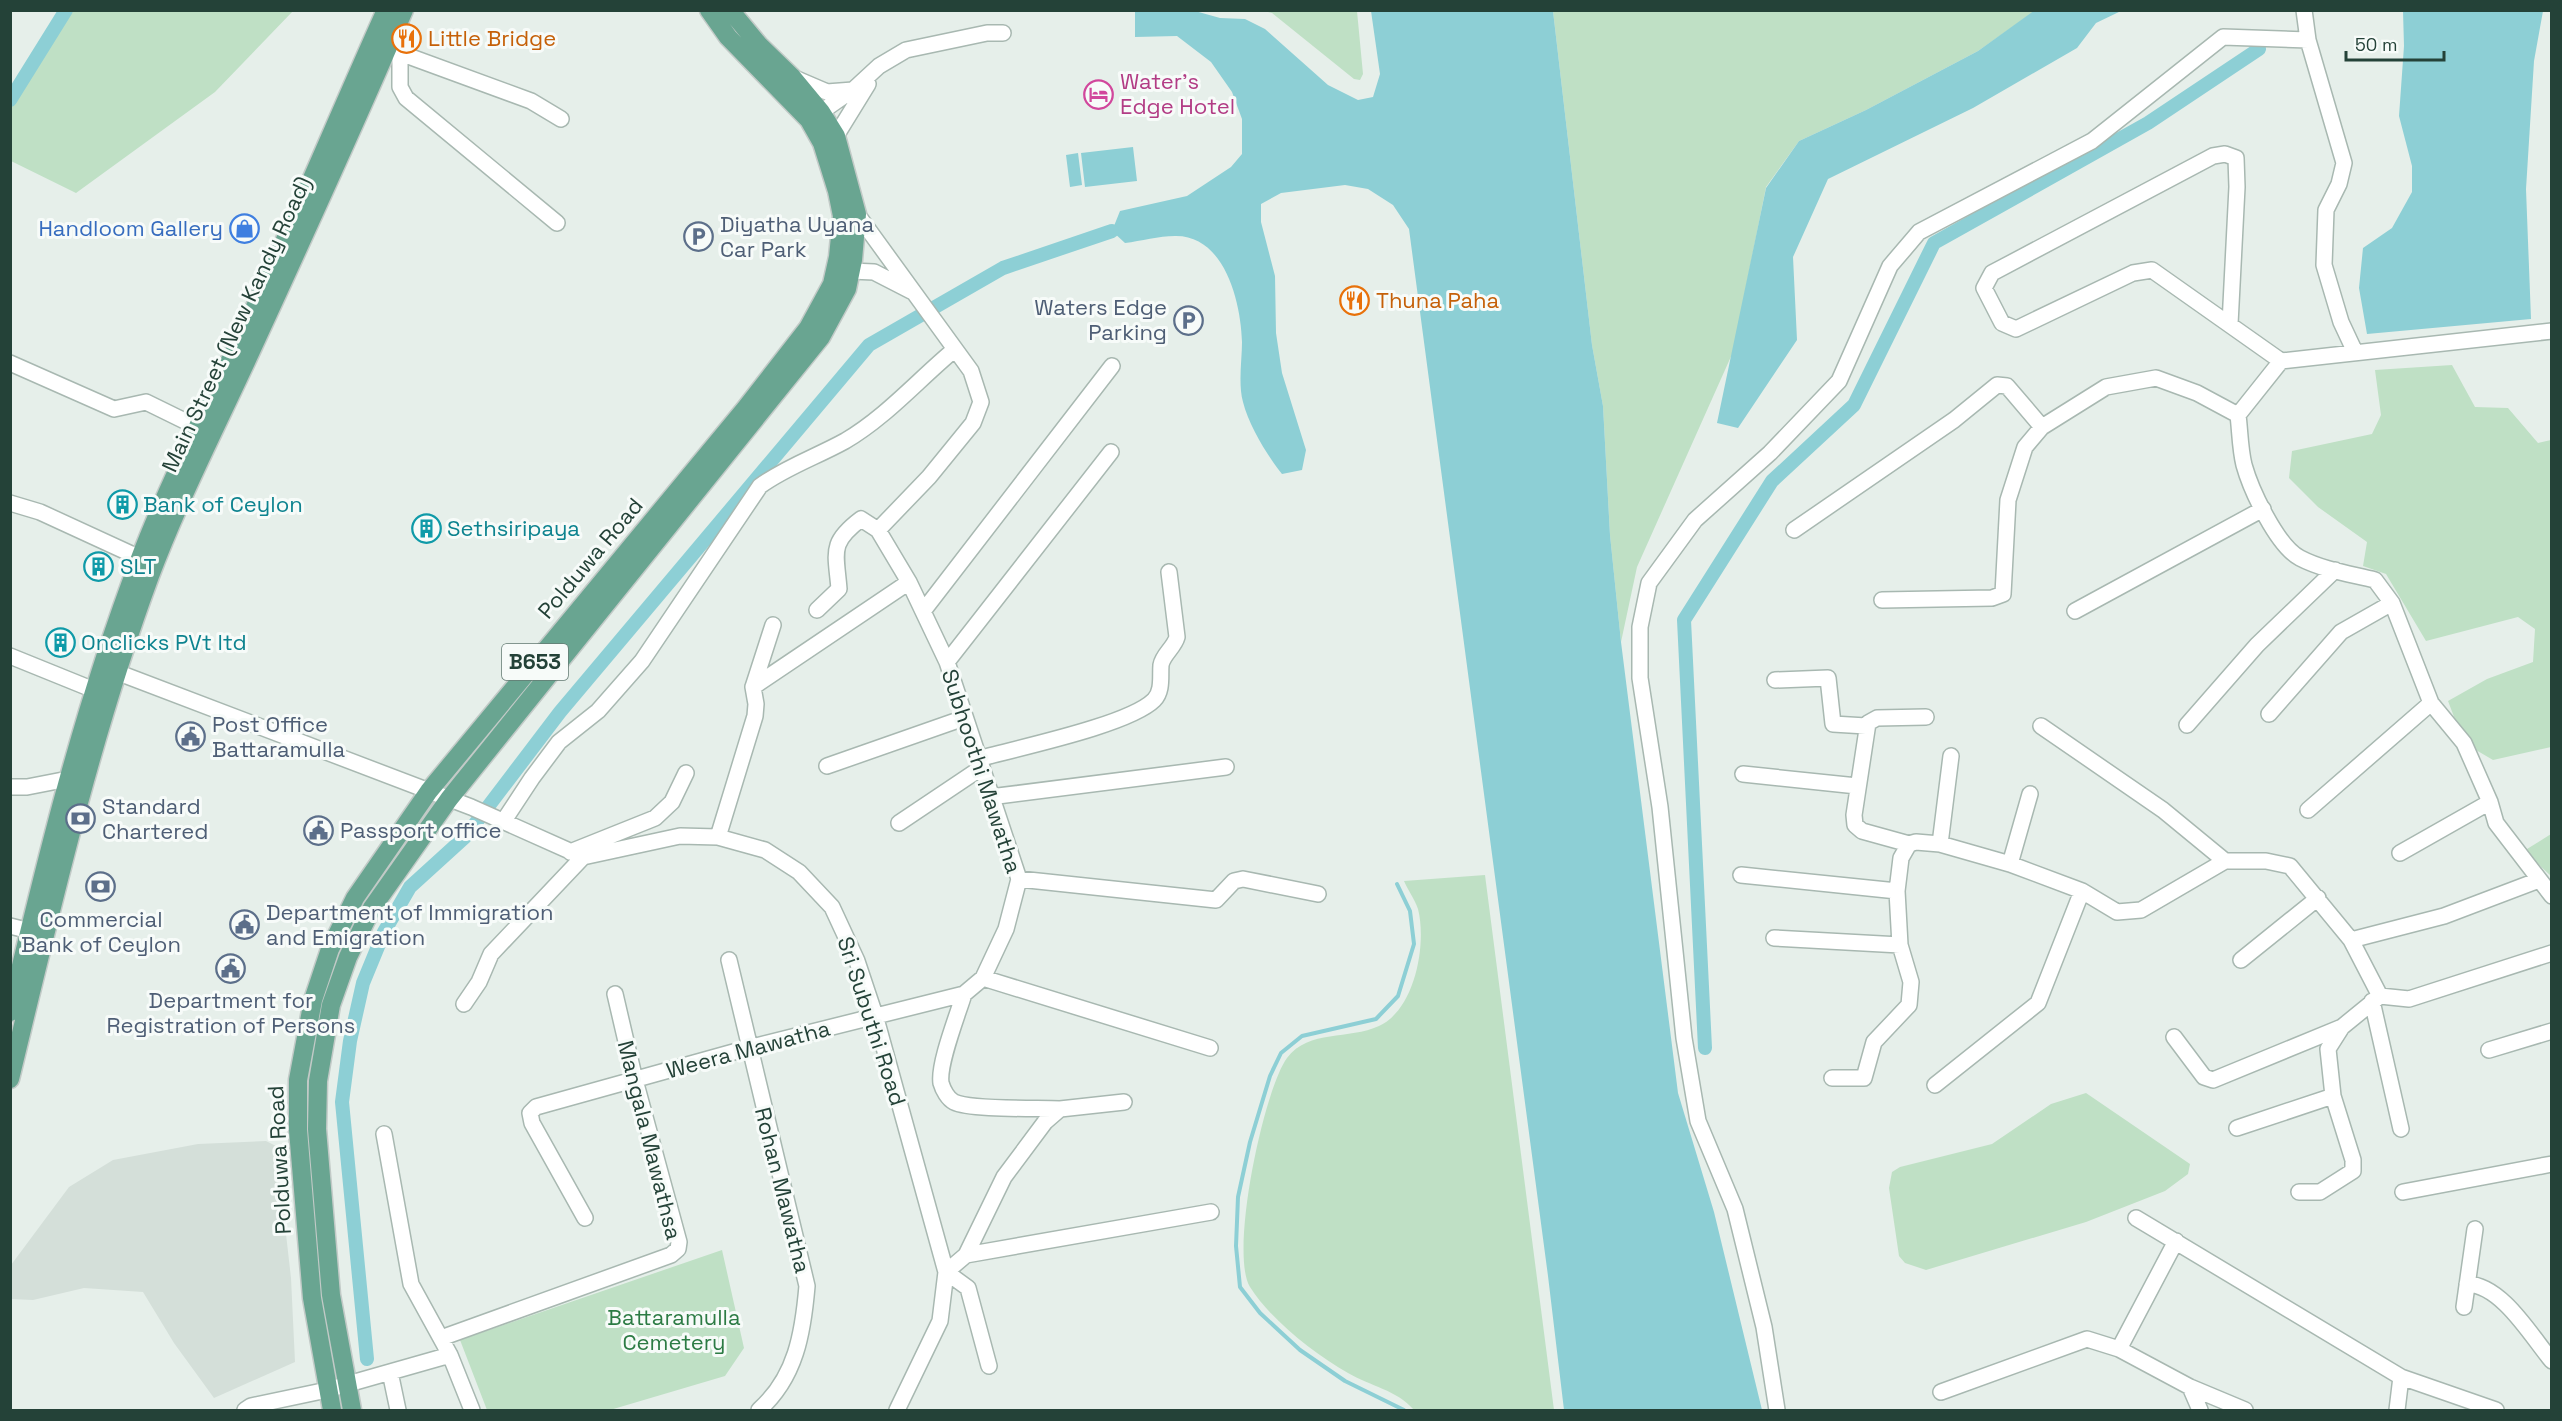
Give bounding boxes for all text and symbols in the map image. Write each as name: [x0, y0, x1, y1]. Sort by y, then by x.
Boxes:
restaurant icon: Little Bridge: [391, 22, 423, 54]
place label: Little Bridge: [428, 24, 556, 52]
scale bar: [2346, 24, 2444, 62]
text: 50 m: [2355, 33, 2397, 56]
place label: Water's Edge Hotel: [1120, 67, 1235, 120]
hotel icon: Water's Edge Hotel: [1083, 78, 1115, 110]
street label: Main Street (New Kandy Road): [155, 172, 317, 476]
place label: Diyatha Uyana Car Park: [720, 210, 875, 263]
shop icon: Handloom Gallery: [228, 212, 260, 244]
place label: Handloom Gallery: [38, 214, 223, 242]
parking icon: Diyatha Uyana Car Park: [683, 221, 715, 253]
restaurant icon: Thuna Paha: [1339, 284, 1371, 316]
place label: Thuna Paha: [1376, 286, 1500, 314]
place label: Waters Edge Parking: [1034, 293, 1167, 346]
parking icon: Waters Edge Parking: [1172, 304, 1204, 336]
building icon: Bank of Ceylon: [106, 488, 138, 520]
place label: Bank of Ceylon: [143, 490, 303, 518]
street label: Polduwa Road: [531, 492, 649, 624]
building icon: Sethsiripaya: [410, 512, 442, 544]
place label: Sethsiripaya: [447, 514, 580, 542]
building icon: SLT: [83, 550, 115, 582]
place label: SLT: [120, 552, 157, 580]
building icon: Onclicks PVt ltd: [44, 626, 76, 658]
place label: Onclicks PVt ltd: [81, 628, 247, 656]
road number: B653: [502, 644, 568, 680]
street label: Subhoothi Mawatha: [936, 665, 1028, 877]
place label: Post Office Battaramulla: [212, 710, 346, 763]
public building icon: Post Office Battaramulla: [175, 721, 207, 753]
place label: Standard Chartered: [102, 792, 208, 845]
bank icon: Standard Chartered: [65, 803, 97, 835]
public building icon: Passport office: [303, 814, 335, 846]
place label: Passport office: [340, 816, 502, 844]
bank icon: Commercial Bank of Ceylon: [85, 871, 117, 903]
place label: Department of Immigration and Emigration: [266, 898, 553, 951]
place label: Commercial Bank of Ceylon: [21, 905, 181, 958]
public building icon: Department of Immigration and Emigration: [229, 909, 261, 941]
street label: Sri Subuthi Road: [831, 933, 913, 1109]
public building icon: Department for Registration of Persons: [215, 952, 247, 984]
place label: Department for Registration of Persons: [107, 986, 355, 1039]
street label: Weera Mawatha: [663, 1014, 833, 1084]
street label: Mangala Mawathsa: [612, 1038, 688, 1243]
street label: Polduwa Road: [261, 1085, 297, 1235]
street label: Rohan Mawatha: [749, 1104, 817, 1276]
park label: Battaramulla Cemetery: [607, 1303, 741, 1356]

